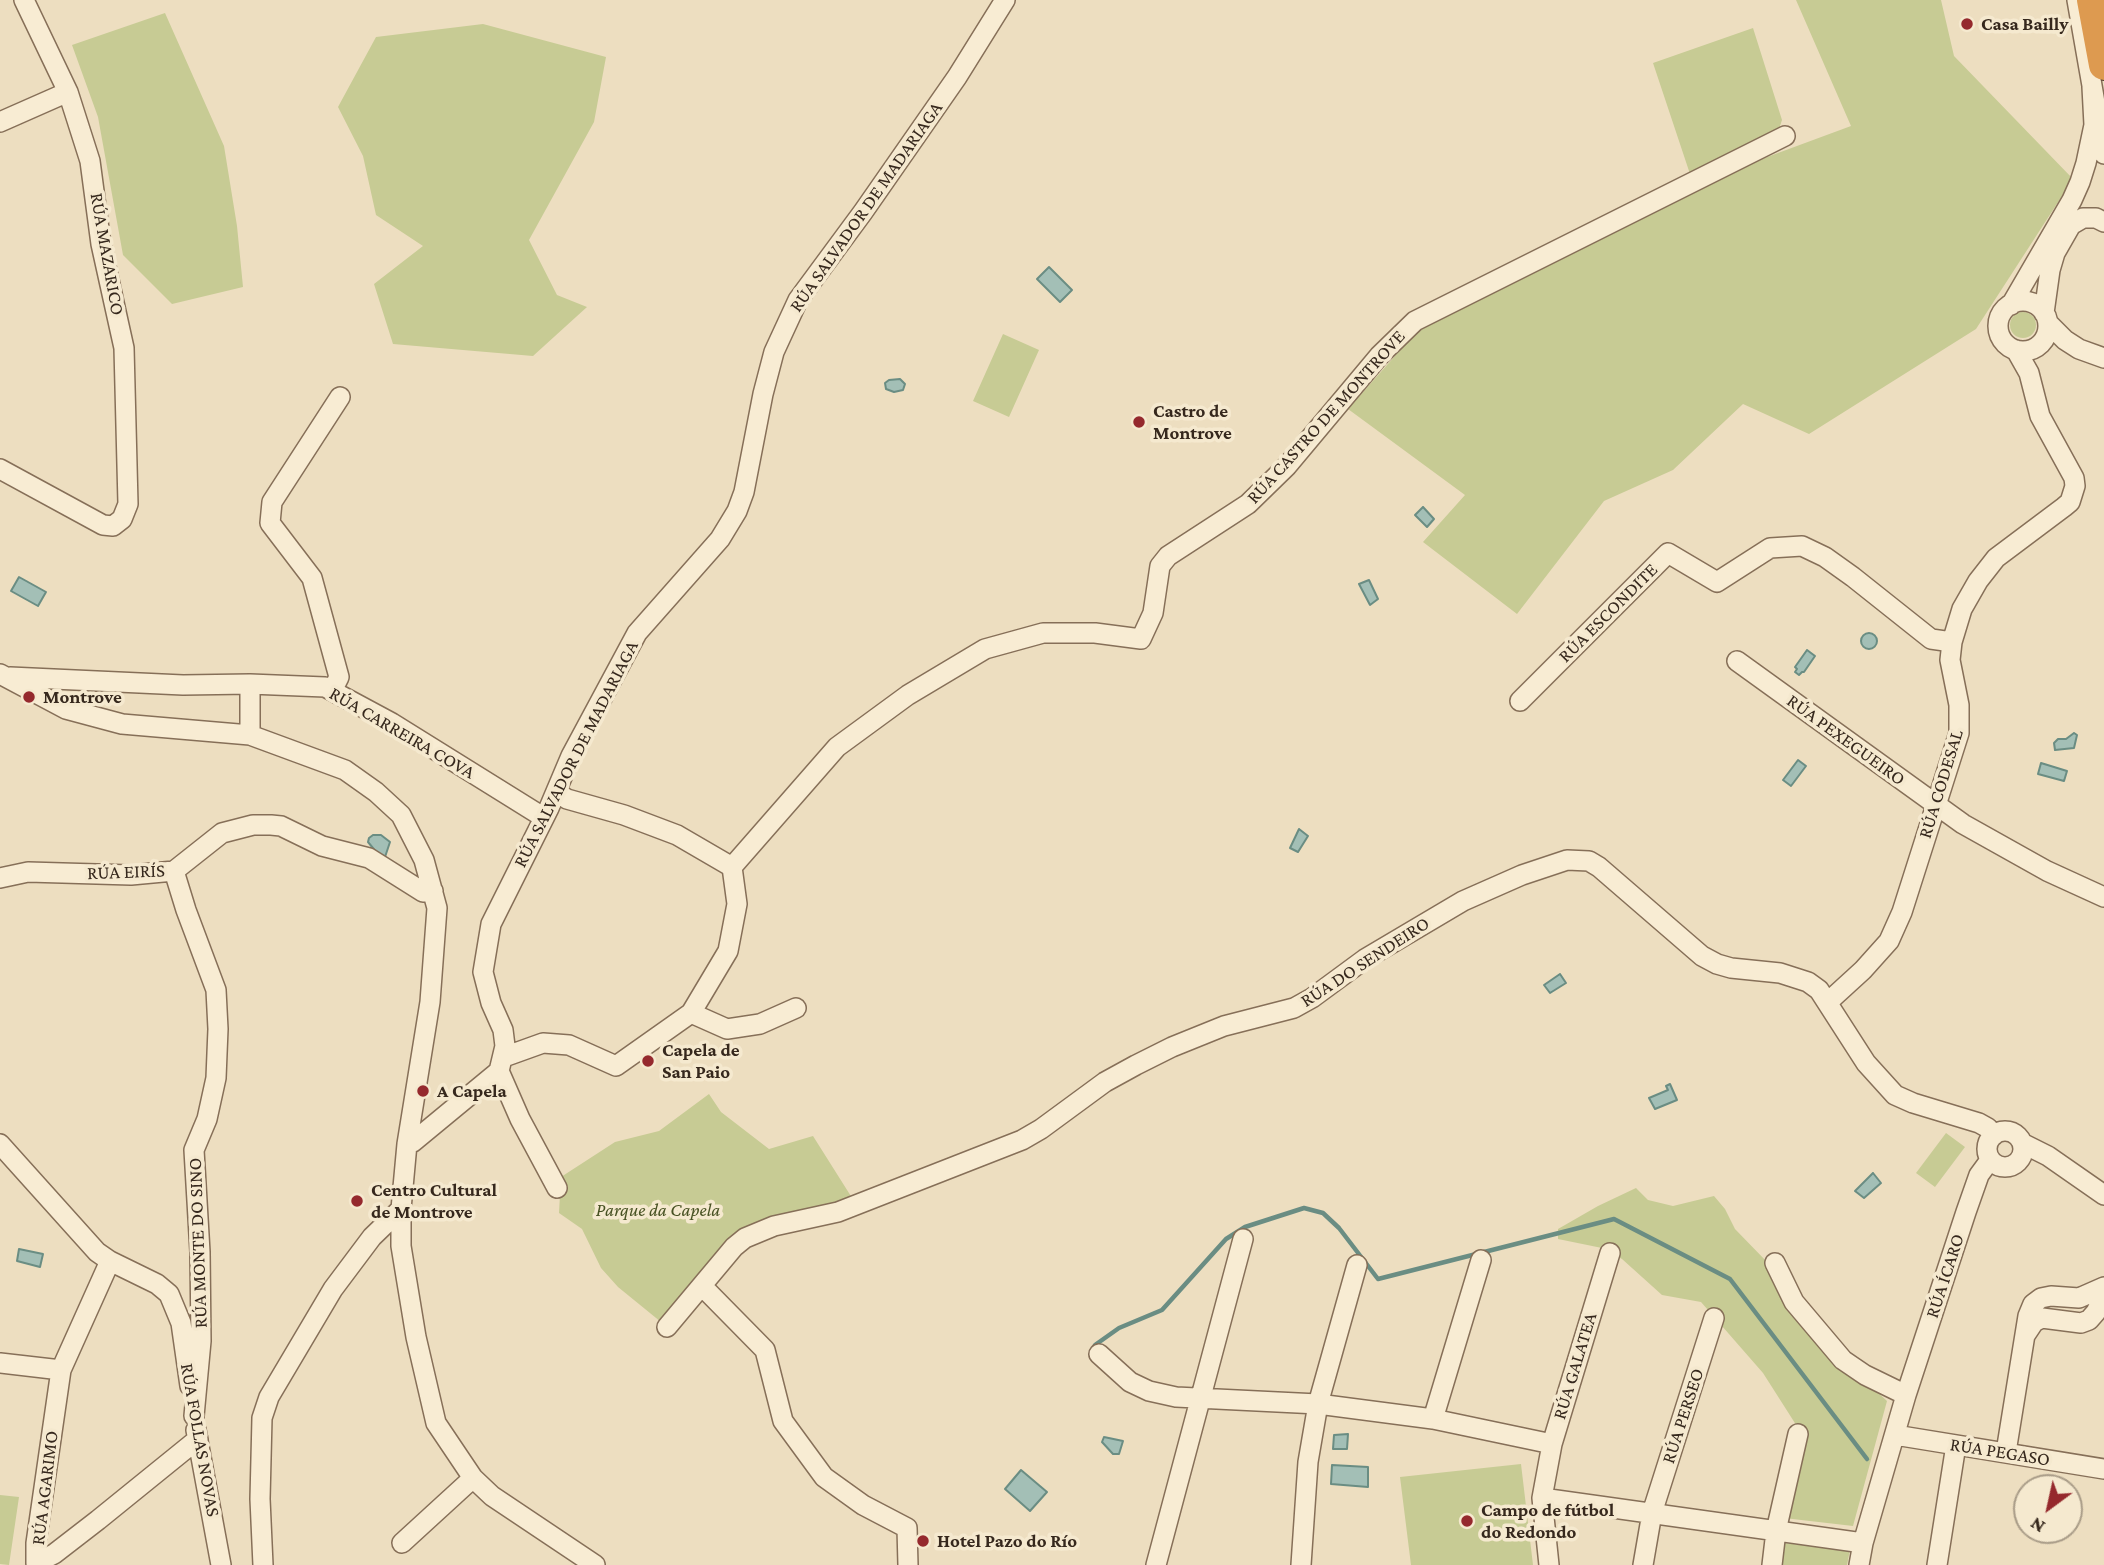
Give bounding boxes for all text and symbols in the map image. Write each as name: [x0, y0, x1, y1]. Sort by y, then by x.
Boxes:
place label: Casa Bailly: [1981, 13, 2069, 35]
marker: Casa Bailly: [1959, 16, 1975, 32]
street label: RÚA SALVADOR DE MADARIAGA: [785, 97, 947, 317]
street label: RÚA MAZARICO: [85, 191, 129, 317]
street label: RÚA CASTRO DE MONTROVE: [1242, 325, 1410, 509]
place label: Castro de Montrove: [1153, 400, 1232, 444]
marker: Castro de Montrove: [1131, 414, 1147, 430]
street label: RÚA ESCONDITE: [1554, 559, 1662, 667]
street label: RÚA SALVADOR DE MADARIAGA: [509, 637, 643, 871]
street label: RÚA CARREIRA COVA: [325, 682, 479, 784]
place label: Montrove: [43, 686, 122, 708]
marker: Montrove: [21, 689, 37, 705]
street label: RÚA PEXEGUEIRO: [1782, 689, 1910, 791]
street label: RÚA CODESAL: [1914, 727, 1968, 841]
street label: RÚA EIRÍS: [87, 859, 165, 885]
street label: RÚA DO SENDEIRO: [1296, 912, 1434, 1012]
place label: Capela de San Paio: [662, 1039, 740, 1083]
marker: Capela de San Paio: [640, 1053, 656, 1069]
place label: A Capela: [437, 1080, 507, 1102]
marker: A Capela: [415, 1083, 431, 1099]
street label: RÚA MONTE DO SINO: [184, 1157, 212, 1329]
place label: Centro Cultural de Montrove: [371, 1179, 497, 1223]
marker: Centro Cultural de Montrove: [349, 1193, 365, 1209]
park label: Parque da Capela: [596, 1199, 720, 1221]
street label: RÚA ÍCARO: [1921, 1231, 1969, 1321]
street label: RÚA GALATEA: [1548, 1310, 1602, 1422]
street label: RÚA FOLLAS NOVAS: [175, 1361, 225, 1519]
street label: RÚA PERSEO: [1657, 1366, 1709, 1466]
street label: RÚA AGARIMO: [27, 1430, 63, 1546]
street label: RÚA PEGASO: [1948, 1433, 2052, 1471]
north arrow: [2013, 1474, 2083, 1544]
place label: Campo de fútbol do Redondo: [1481, 1499, 1614, 1543]
marker: Campo de fútbol do Redondo: [1459, 1513, 1475, 1529]
text: N: [2026, 1513, 2049, 1538]
place label: Hotel Pazo do Río: [937, 1530, 1077, 1552]
marker: Hotel Pazo do Río: [915, 1533, 931, 1549]

